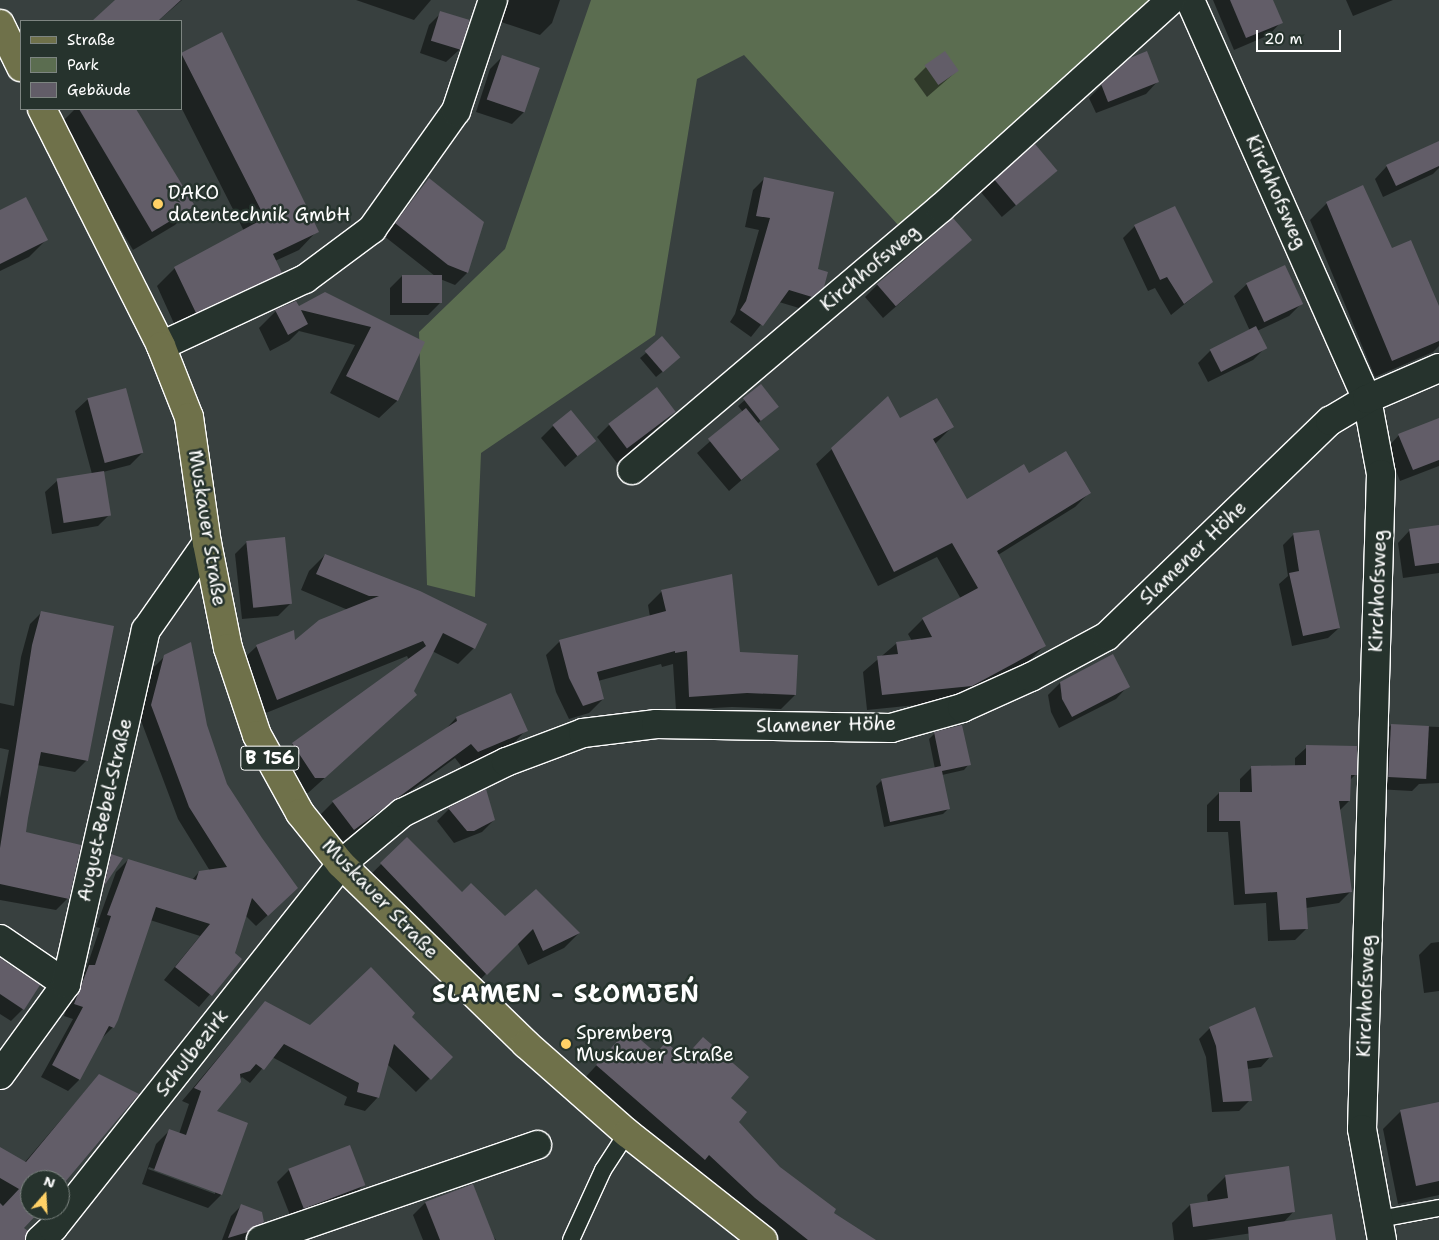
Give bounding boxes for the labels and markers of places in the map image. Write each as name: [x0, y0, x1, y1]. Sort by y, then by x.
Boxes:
place label: DAKO datentechnik GmbH: [168, 182, 350, 226]
marker: DAKO datentechnik GmbH: [152, 198, 164, 210]
place label: Spremberg Muskauer Straße: [576, 1022, 734, 1066]
marker: Spremberg Muskauer Straße: [560, 1038, 572, 1050]

